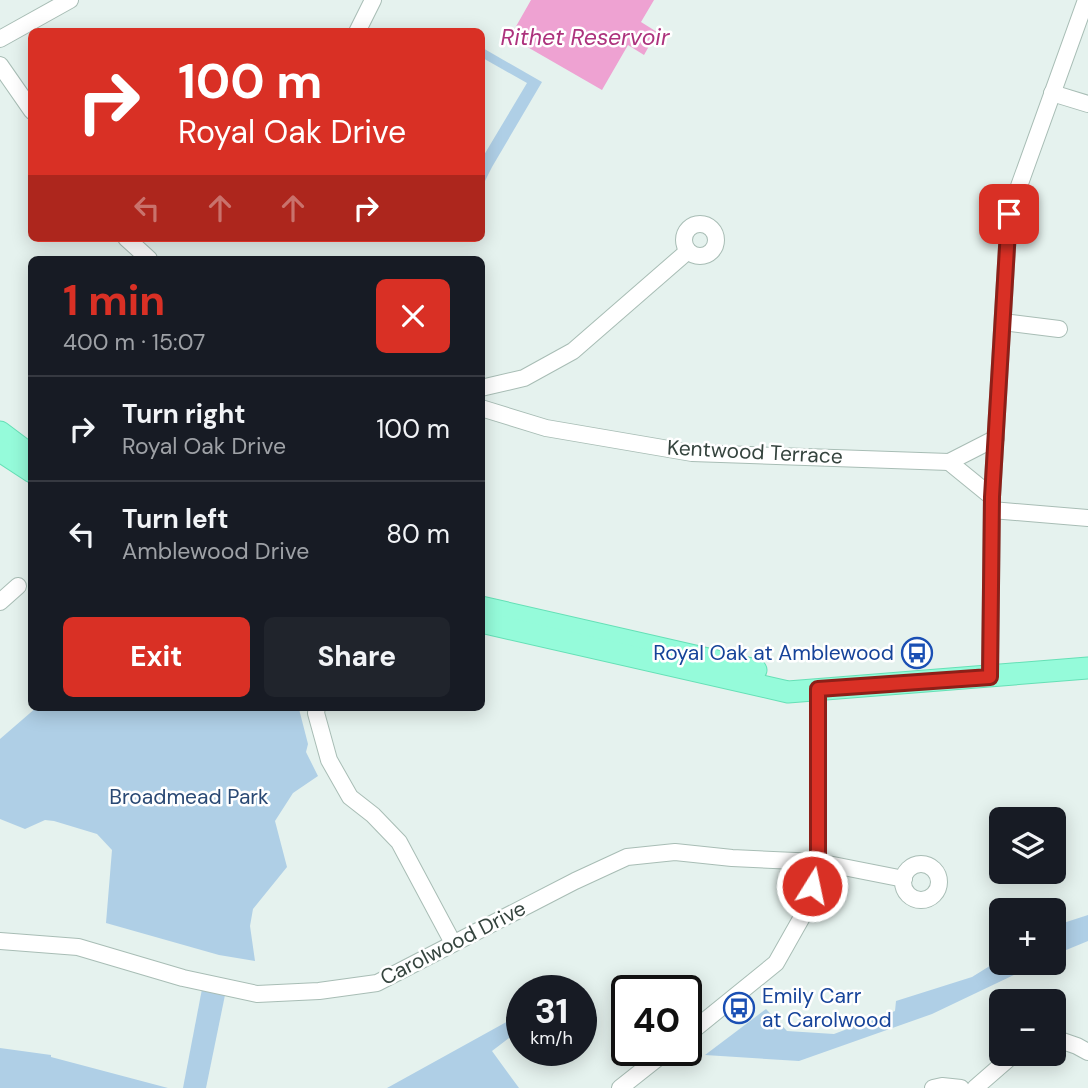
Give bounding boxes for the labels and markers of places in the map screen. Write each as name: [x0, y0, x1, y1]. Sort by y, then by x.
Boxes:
pin: [979, 184, 1039, 244]
bus stop icon: Royal Oak at Amblewood: [900, 636, 934, 670]
place label: Royal Oak at Amblewood: [653, 639, 894, 667]
place label: Emily Carr at Carolwood: [762, 982, 892, 1034]
bus stop icon: Emily Carr at Carolwood: [722, 991, 756, 1025]

